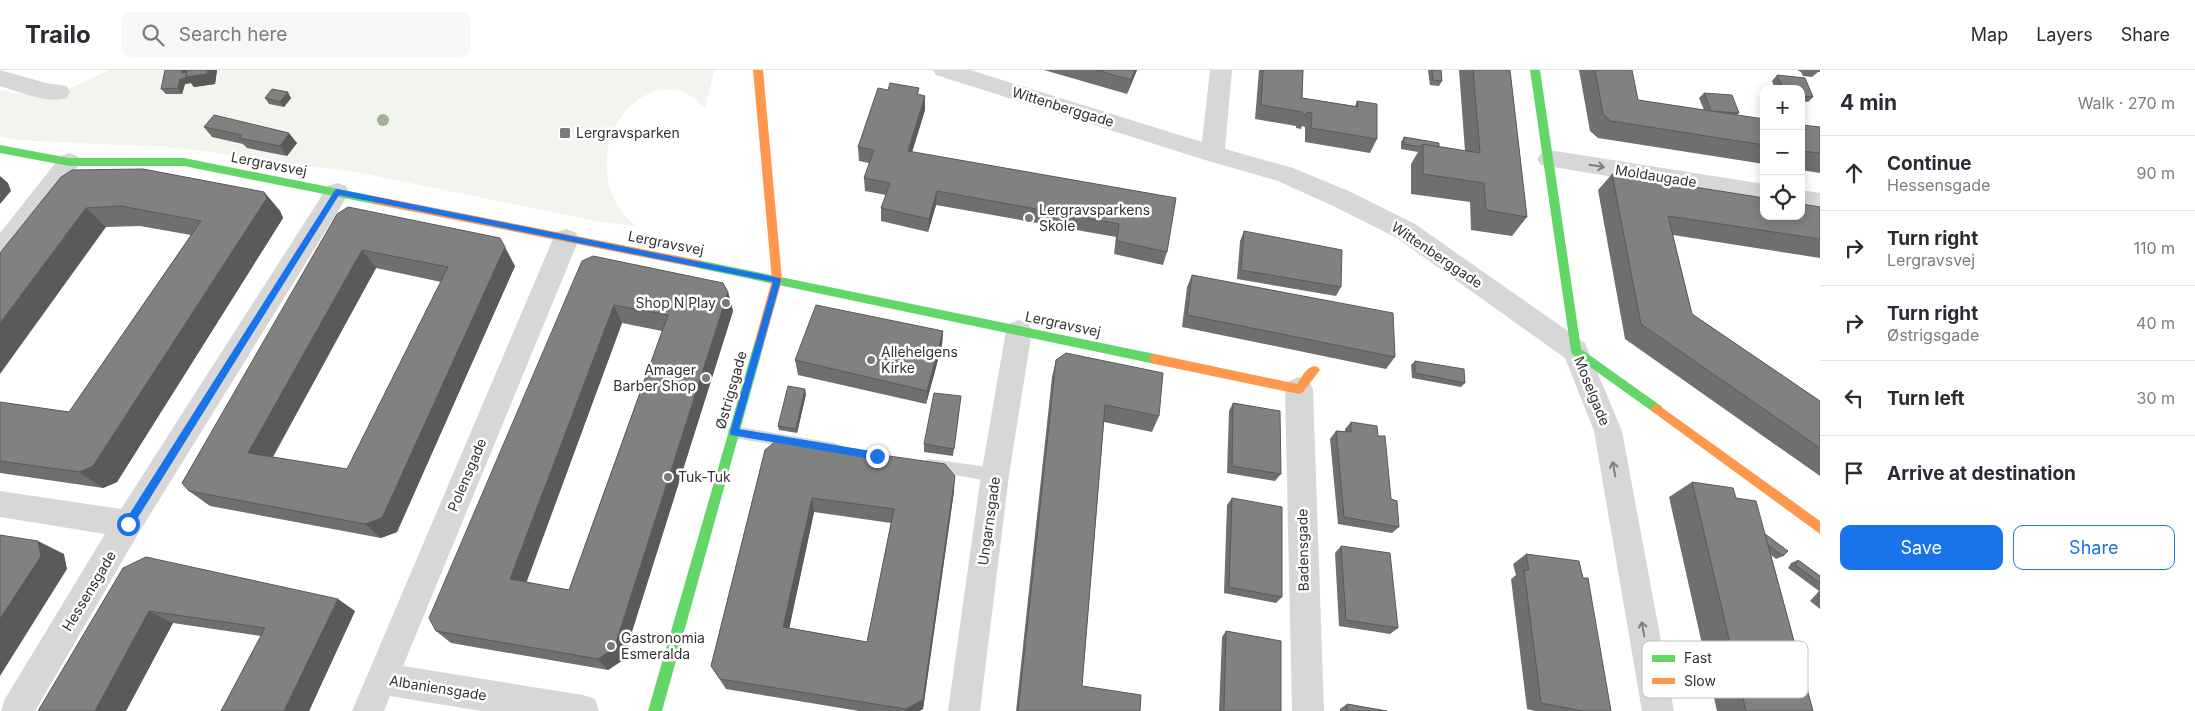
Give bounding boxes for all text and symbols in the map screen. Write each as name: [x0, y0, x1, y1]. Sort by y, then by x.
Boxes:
search box: [121, 12, 471, 57]
text: Trailo: [25, 20, 91, 49]
icon: search: [139, 21, 167, 49]
text: Search here: [179, 23, 287, 46]
text: Map: [1971, 24, 2008, 45]
text: Layers: [2036, 24, 2093, 45]
text: Share: [2121, 24, 2170, 45]
street label: Wittenberggade: [1010, 83, 1116, 130]
map controls: [1760, 85, 1805, 220]
button: +: [1760, 85, 1805, 130]
text: 4 min: [1840, 90, 1897, 115]
text: Walk · 270 m: [2078, 93, 2175, 113]
place label: Lergravsparken: [576, 124, 680, 141]
marker: Lergravsparken: [558, 126, 572, 140]
button: −: [1760, 130, 1805, 175]
street label: Lergravsvej: [230, 148, 309, 179]
text: Continue: [1887, 152, 1972, 175]
icon: ahead: [1840, 159, 1868, 187]
street label: Moldaugade: [1614, 161, 1698, 190]
one-way arrow: [1588, 162, 1604, 172]
text: 90 m: [2136, 163, 2175, 183]
button: locate: [1760, 175, 1805, 220]
text: Hessensgade: [1887, 175, 1990, 195]
place label: Lergravsparkens Skole: [1039, 201, 1150, 234]
marker: Lergravsparkens Skole: [1023, 212, 1035, 224]
street label: Wittenberggade: [1389, 218, 1486, 291]
street label: Lergravsvej: [627, 227, 706, 258]
text: Turn right: [1887, 227, 1978, 250]
icon: right: [1840, 234, 1868, 262]
text: 110 m: [2133, 238, 2175, 258]
text: Lergravsvej: [1887, 250, 1975, 270]
place label: Shop N Play: [635, 294, 716, 311]
marker: Shop N Play: [720, 297, 732, 309]
text: Turn right: [1887, 302, 1978, 325]
street label: Lergravsvej: [1024, 307, 1103, 340]
icon: right: [1840, 309, 1868, 337]
text: 40 m: [2136, 313, 2175, 333]
text: Østrigsgade: [1887, 325, 1979, 345]
place label: Allehelgens Kirke: [881, 343, 958, 376]
street label: Østrigsgade: [711, 349, 750, 431]
marker: Allehelgens Kirke: [865, 354, 877, 366]
street label: Moselgade: [1571, 354, 1614, 428]
place label: Amager Barber Shop: [613, 361, 696, 394]
marker: Amager Barber Shop: [700, 372, 712, 384]
icon: left: [1840, 384, 1868, 412]
text: Turn left: [1887, 387, 1965, 410]
text: 30 m: [2137, 388, 2175, 408]
street label: Polensgade: [444, 436, 490, 514]
route end: [866, 445, 889, 468]
icon: arrive: [1840, 459, 1868, 487]
one-way arrow: [1609, 461, 1619, 477]
text: Arrive at destination: [1887, 462, 2076, 485]
place label: Tuk-Tuk: [678, 468, 731, 485]
marker: Tuk-Tuk: [662, 471, 674, 483]
street label: Ungarnsgade: [974, 475, 1003, 566]
street label: Badensgade: [1293, 509, 1312, 591]
route start: [117, 513, 140, 536]
button: Save: [1840, 525, 2003, 570]
button: Share: [2013, 525, 2175, 570]
street label: Hessensgade: [58, 548, 119, 634]
one-way arrow: [1637, 621, 1647, 637]
place label: Gastronomia Esmeralda: [621, 629, 705, 662]
marker: Gastronomia Esmeralda: [605, 640, 617, 652]
legend: [1642, 641, 1808, 698]
text: Fast: [1684, 649, 1712, 666]
street label: Albaniensgade: [388, 671, 488, 704]
text: Slow: [1684, 672, 1716, 689]

